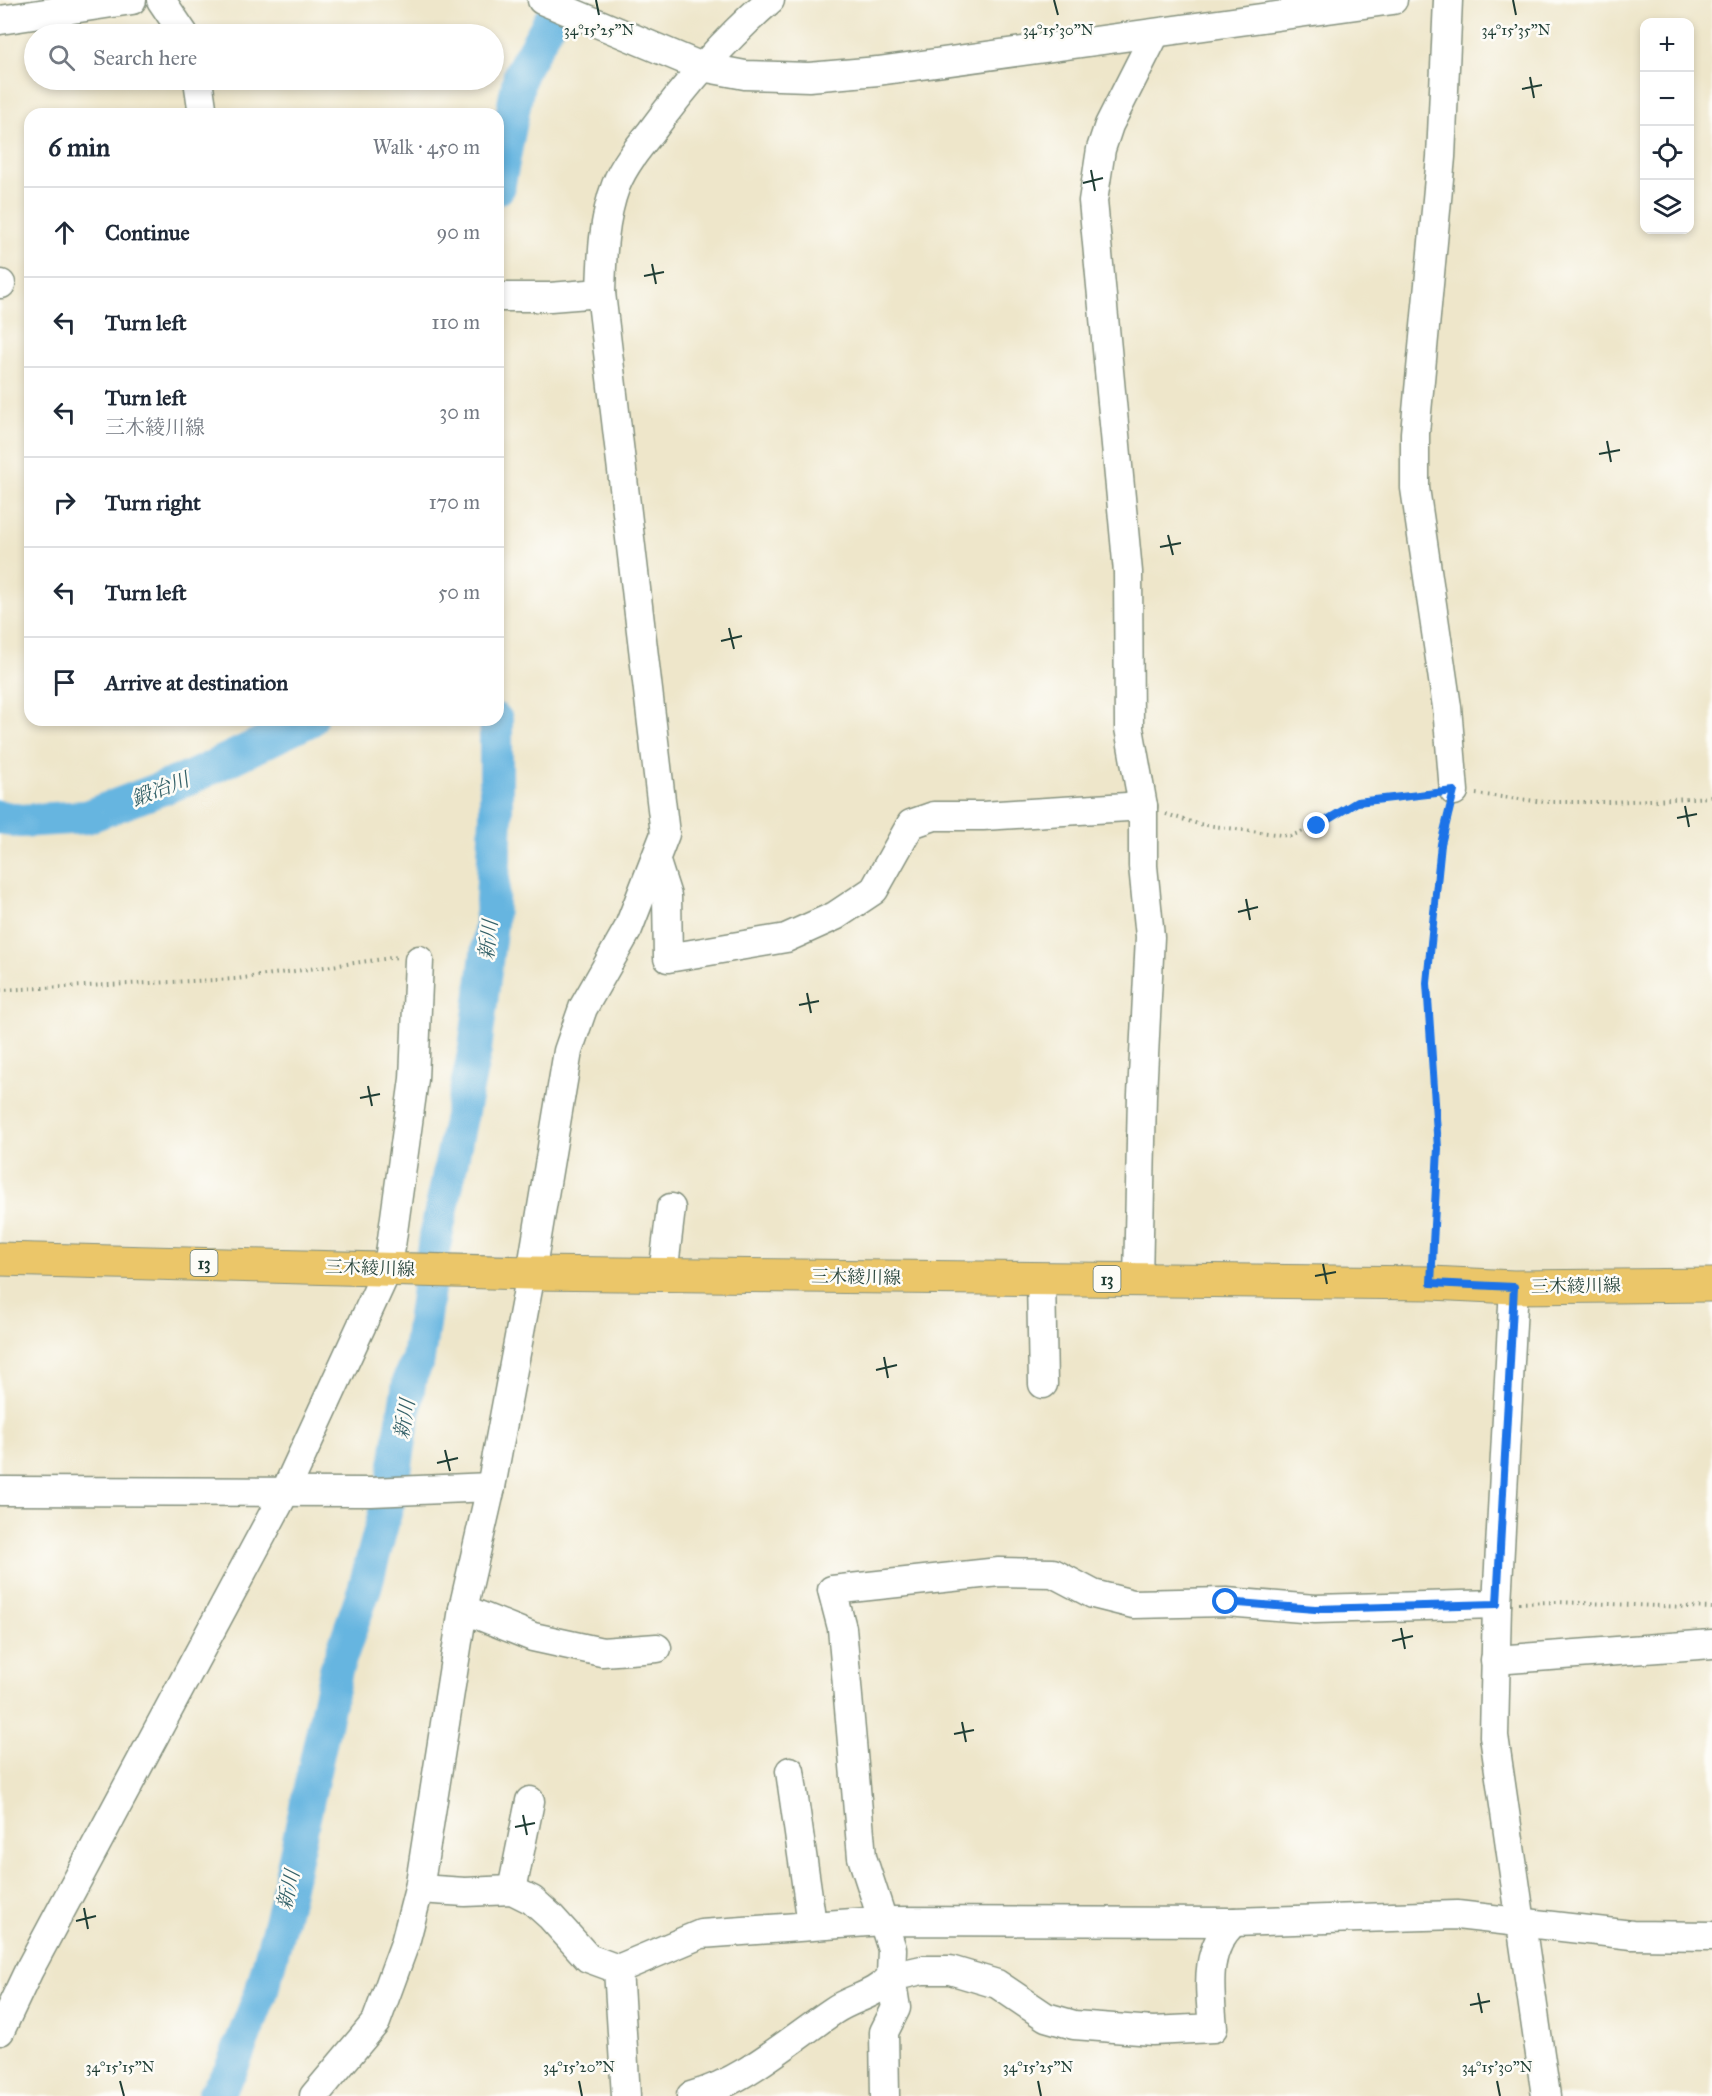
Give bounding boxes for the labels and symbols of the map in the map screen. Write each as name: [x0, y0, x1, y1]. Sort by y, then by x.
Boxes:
text: 34°15'25"N: [564, 21, 634, 39]
text: 34°15'30"N: [1023, 21, 1094, 39]
text: 34°15'35"N: [1482, 21, 1551, 39]
water label: 鍛冶川: [128, 766, 194, 811]
route end: [1303, 812, 1329, 838]
water label: 新川: [474, 917, 502, 961]
road number: 13: [190, 1250, 218, 1276]
street label: 三木綾川線: [325, 1255, 415, 1281]
street label: 三木綾川線: [811, 1265, 901, 1289]
road number: 13: [1094, 1266, 1120, 1292]
street label: 三木綾川線: [1531, 1274, 1621, 1298]
water label: 新川: [389, 1395, 420, 1441]
route start: [1212, 1588, 1238, 1614]
water label: 新川: [272, 1866, 305, 1912]
text: 34°15'15"N: [86, 2058, 155, 2076]
text: 34°15'20"N: [543, 2058, 615, 2076]
text: 34°15'25"N: [1003, 2058, 1073, 2076]
text: 34°15'30"N: [1462, 2058, 1533, 2076]

